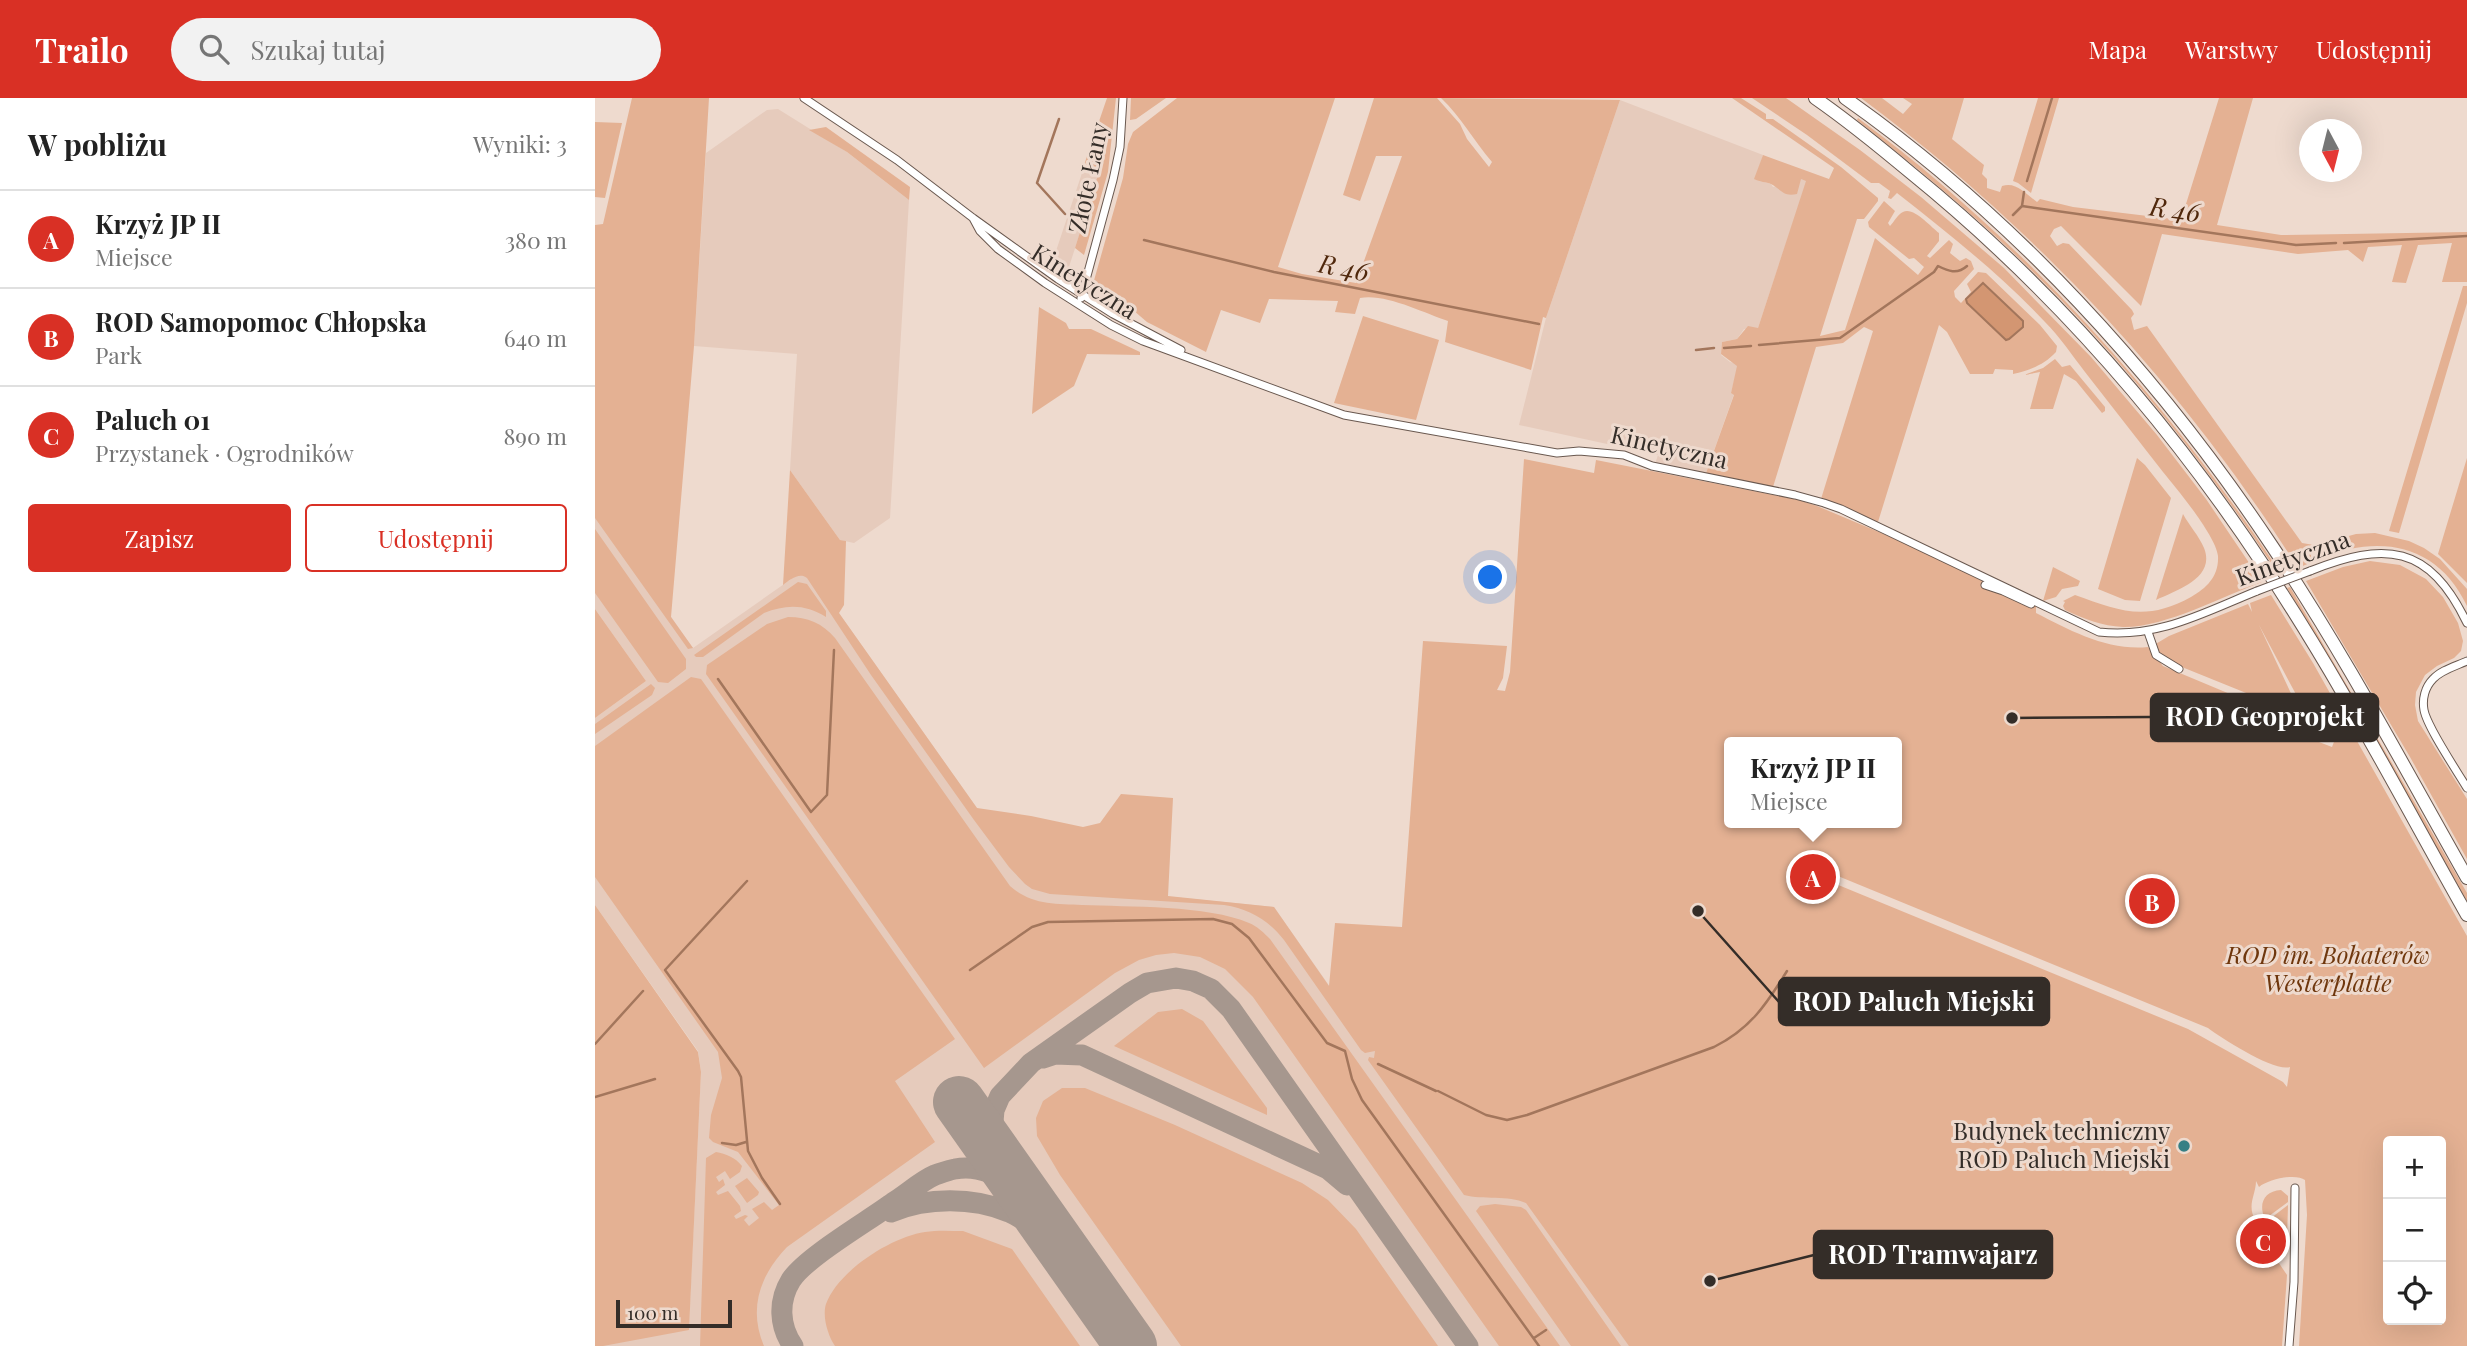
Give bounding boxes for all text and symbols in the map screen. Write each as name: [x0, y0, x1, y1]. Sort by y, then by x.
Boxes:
search box: [171, 18, 661, 81]
text: Trailo: [35, 27, 129, 71]
icon: search: [195, 30, 233, 68]
text: Szukaj tutaj: [251, 32, 386, 67]
text: Mapa: [2088, 33, 2147, 65]
text: Warstwy: [2185, 33, 2278, 65]
text: Udostępnij: [2316, 33, 2432, 65]
street label: Złote Łany: [1060, 119, 1114, 236]
north arrow: [2299, 119, 2362, 182]
text: W pobliżu: [28, 124, 167, 164]
text: Wyniki: 3: [473, 128, 567, 159]
water label: R 46: [2147, 188, 2203, 229]
text: Krzyż JP II: [95, 206, 221, 241]
text: A: [43, 224, 59, 255]
text: 380 m: [505, 224, 567, 255]
street label: Kinetyczna: [1026, 235, 1144, 325]
text: Miejsce: [95, 241, 173, 272]
water label: R 46: [1315, 244, 1373, 289]
text: ROD Samopomoc Chłopska: [95, 304, 427, 339]
text: B: [43, 322, 59, 353]
text: 640 m: [504, 322, 567, 353]
text: Park: [95, 339, 142, 370]
text: Paluch 01: [95, 402, 210, 437]
street label: Kinetyczna: [1608, 417, 1731, 475]
text: C: [43, 420, 59, 451]
text: 890 m: [503, 420, 567, 451]
text: Przystanek · Ogrodników: [95, 437, 354, 468]
button: Zapisz: [28, 504, 291, 572]
button: Udostępnij: [305, 504, 567, 572]
street label: Kinetyczna: [2231, 522, 2354, 593]
your location: [1473, 560, 1507, 594]
callout: ROD Geoprojekt: [2151, 694, 2378, 741]
text: ROD Geoprojekt: [2166, 698, 2365, 733]
popup: [1724, 737, 1902, 828]
text: Krzyż JP II: [1750, 750, 1876, 785]
text: Miejsce: [1750, 785, 1828, 816]
pin: A: [1790, 851, 1836, 903]
pin: B: [2129, 875, 2175, 927]
park label: ROD im. Bohaterów Westerplatte: [2225, 938, 2430, 998]
callout: ROD Paluch Miejski: [1779, 978, 2049, 1025]
text: ROD Paluch Miejski: [1793, 983, 2035, 1018]
place label: Budynek techniczny ROD Paluch Miejski: [1953, 1114, 2170, 1174]
map controls: [2383, 1136, 2446, 1325]
button: +: [2383, 1136, 2446, 1199]
marker: Budynek techniczny ROD Paluch Miejski: [2176, 1138, 2192, 1154]
button: −: [2383, 1199, 2446, 1262]
pin: C: [2240, 1215, 2286, 1267]
callout: ROD Tramwajarz: [1814, 1231, 2052, 1278]
text: ROD Tramwajarz: [1828, 1236, 2038, 1271]
button: locate: [2383, 1262, 2446, 1325]
scale bar: [616, 1297, 731, 1329]
text: 100 m: [627, 1299, 678, 1325]

